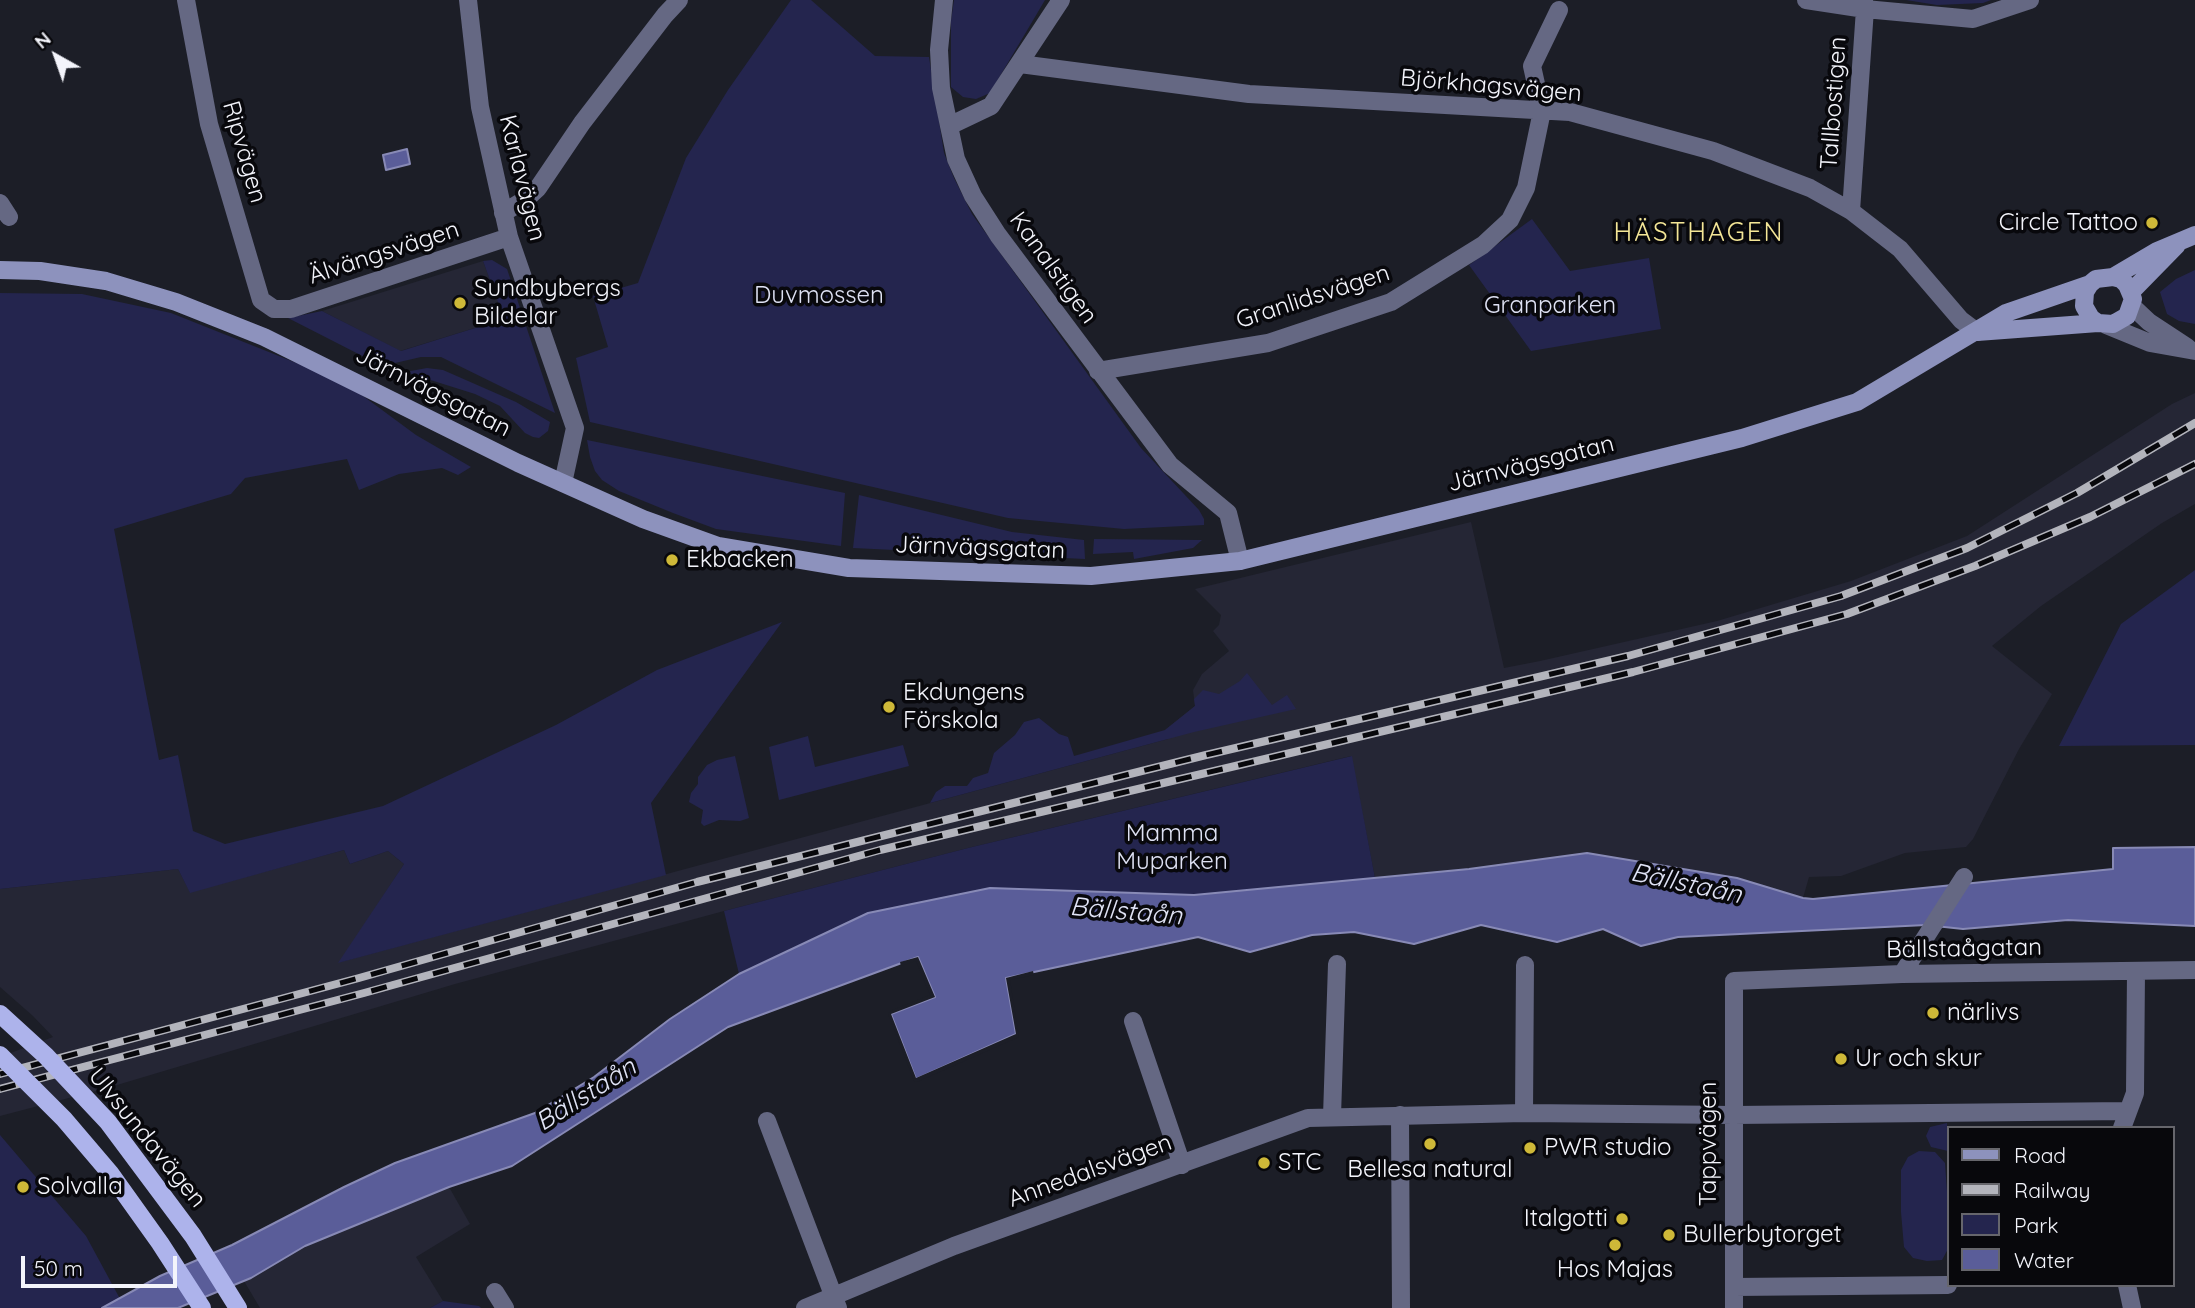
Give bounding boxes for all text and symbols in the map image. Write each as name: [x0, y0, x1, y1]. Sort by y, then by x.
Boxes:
north arrow: [21, 21, 91, 91]
text: N: [29, 26, 56, 54]
street label: Tallbostigen: [1815, 36, 1853, 170]
street label: Björkhagsvägen: [1399, 64, 1583, 108]
street label: Ripvägen: [216, 98, 272, 206]
street label: Karlavägen: [492, 112, 552, 244]
street label: Kanalstigen: [1003, 206, 1103, 330]
place label: Circle Tattoo: [1999, 209, 2138, 237]
street label: Älvängsvägen: [305, 215, 463, 291]
marker: Circle Tattoo: [2144, 215, 2160, 231]
district label: HÄSTHAGEN: [1615, 217, 1783, 249]
street label: Granlidsvägen: [1233, 259, 1393, 335]
place label: Sundbybergs Bildelar: [474, 275, 621, 331]
park label: Duvmossen: [754, 282, 884, 310]
park label: Granparken: [1484, 292, 1616, 320]
marker: Sundbybergs Bildelar: [452, 295, 468, 311]
street label: Järnvägsgatan: [351, 340, 515, 444]
street label: Järnvägsgatan: [1445, 429, 1617, 499]
street label: Järnvägsgatan: [894, 531, 1066, 565]
place label: Ekbacken: [686, 546, 794, 574]
marker: Ekbacken: [664, 552, 680, 568]
place label: Ekdungens Förskola: [903, 679, 1025, 735]
marker: Ekdungens Förskola: [881, 699, 897, 715]
park label: Mamma Muparken: [1116, 820, 1228, 876]
water label: Bällstaån: [1628, 857, 1744, 911]
water label: Bällstaån: [1069, 892, 1183, 932]
street label: Bällstaågatan: [1886, 933, 2042, 965]
place label: närlivs: [1947, 999, 2019, 1027]
marker: närlivs: [1925, 1005, 1941, 1021]
place label: Ur och skur: [1855, 1045, 1982, 1073]
marker: Ur och skur: [1833, 1051, 1849, 1067]
water label: Bällstaån: [530, 1052, 642, 1138]
street label: Ulvsundavägen: [82, 1062, 212, 1214]
street label: Tappvägen: [1695, 1082, 1723, 1206]
legend: [1946, 1126, 2174, 1287]
street label: Annedalsvägen: [1004, 1128, 1176, 1214]
place label: PWR studio: [1544, 1134, 1672, 1162]
marker: Bellesa natural: [1422, 1136, 1438, 1152]
marker: PWR studio: [1522, 1140, 1538, 1156]
text: Road: [2014, 1142, 2066, 1168]
place label: STC: [1278, 1149, 1321, 1177]
marker: STC: [1256, 1155, 1272, 1171]
place label: Bellesa natural: [1347, 1156, 1513, 1184]
place label: Solvalla: [37, 1173, 123, 1201]
text: Railway: [2014, 1177, 2090, 1203]
marker: Solvalla: [15, 1179, 31, 1195]
place label: Italgotti: [1524, 1205, 1608, 1233]
marker: Italgotti: [1614, 1211, 1630, 1227]
text: Park: [2014, 1212, 2058, 1238]
place label: Bullerbytorget: [1683, 1221, 1842, 1249]
marker: Bullerbytorget: [1661, 1227, 1677, 1243]
marker: Hos Majas: [1607, 1237, 1623, 1253]
scale bar: [24, 1242, 180, 1286]
text: Water: [2014, 1247, 2074, 1273]
text: 50 m: [34, 1255, 83, 1281]
place label: Hos Majas: [1557, 1256, 1673, 1284]

